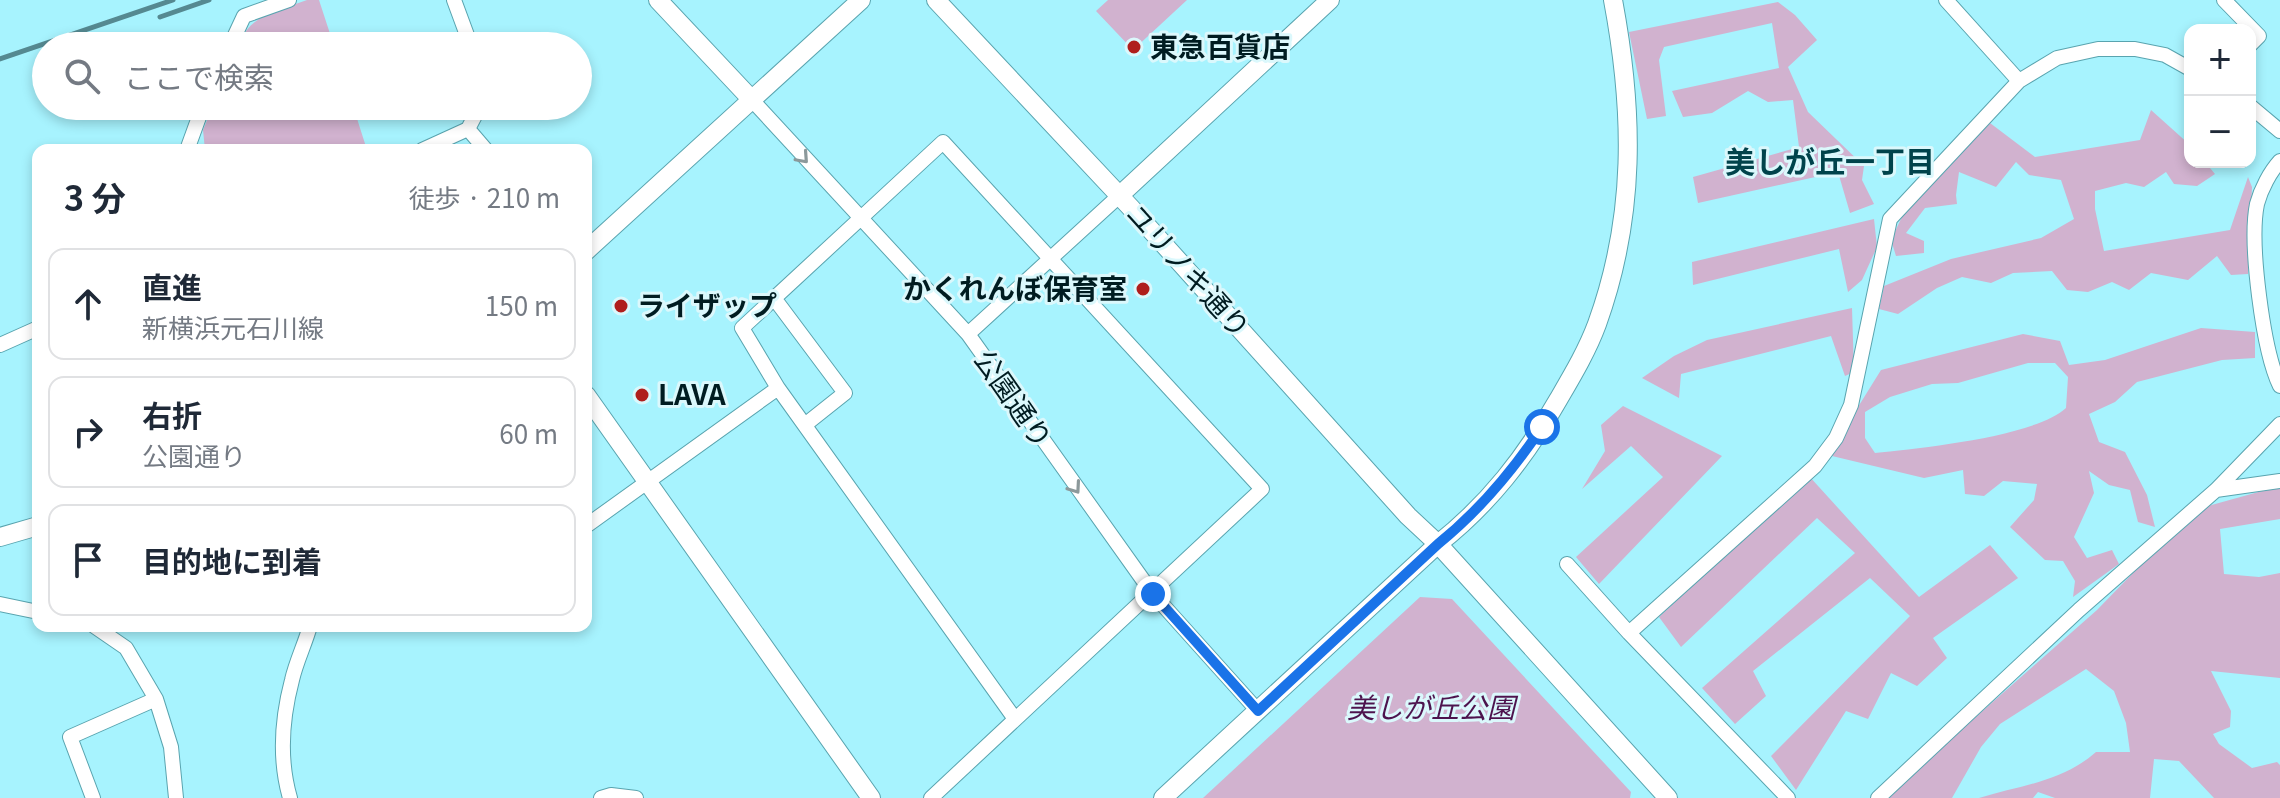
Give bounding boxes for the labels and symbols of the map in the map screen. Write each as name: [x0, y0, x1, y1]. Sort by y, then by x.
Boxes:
place label: 東急百貨店: [1150, 25, 1290, 65]
marker: 東急百貨店: [1125, 38, 1143, 56]
district label: 美しが丘一丁目: [1725, 138, 1935, 182]
one-way arrow: [794, 149, 808, 164]
street label: ユリノキ通り: [1118, 194, 1261, 345]
place label: かくれんぼ保育室: [903, 267, 1127, 307]
marker: かくれんぼ保育室: [1134, 280, 1152, 298]
place label: ライザップ: [637, 284, 777, 324]
marker: ライザップ: [612, 297, 630, 315]
street label: 公園通り: [966, 341, 1063, 455]
place label: LAVA: [658, 373, 727, 413]
marker: LAVA: [633, 386, 651, 404]
route start: [1524, 409, 1560, 445]
one-way arrow: [1065, 479, 1080, 493]
route end: [1135, 576, 1171, 612]
park label: 美しが丘公園: [1347, 686, 1519, 726]

